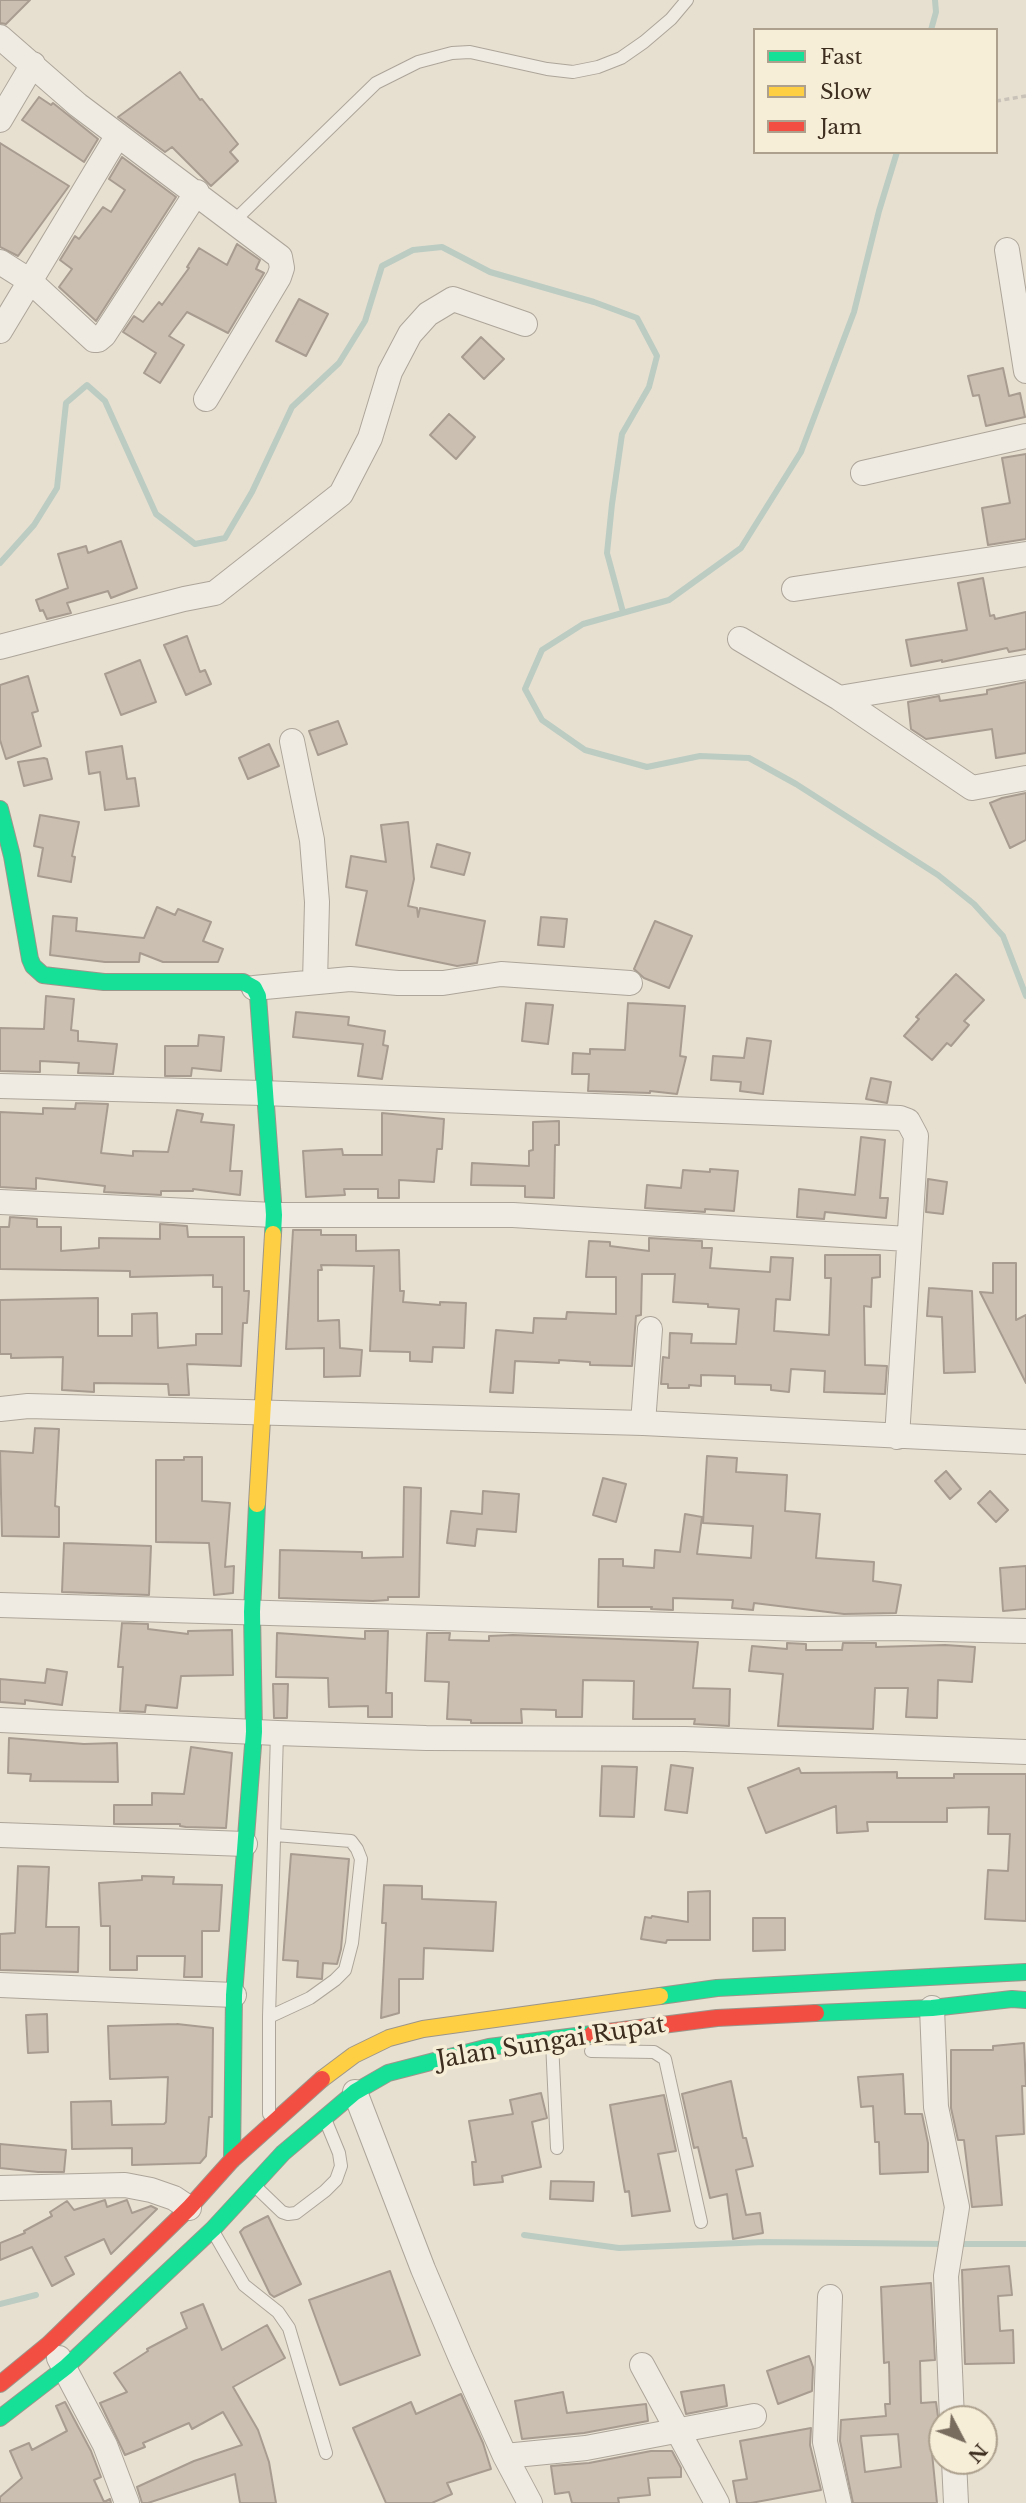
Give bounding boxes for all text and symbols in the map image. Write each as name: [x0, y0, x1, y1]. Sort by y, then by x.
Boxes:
legend: [753, 28, 998, 154]
text: Fast: [820, 44, 862, 70]
text: Slow: [820, 79, 872, 105]
text: Jam: [820, 114, 862, 140]
street label: Jalan Sungai Rupat: [435, 2011, 667, 2075]
north arrow: [928, 2405, 998, 2475]
text: N: [963, 2439, 992, 2467]

